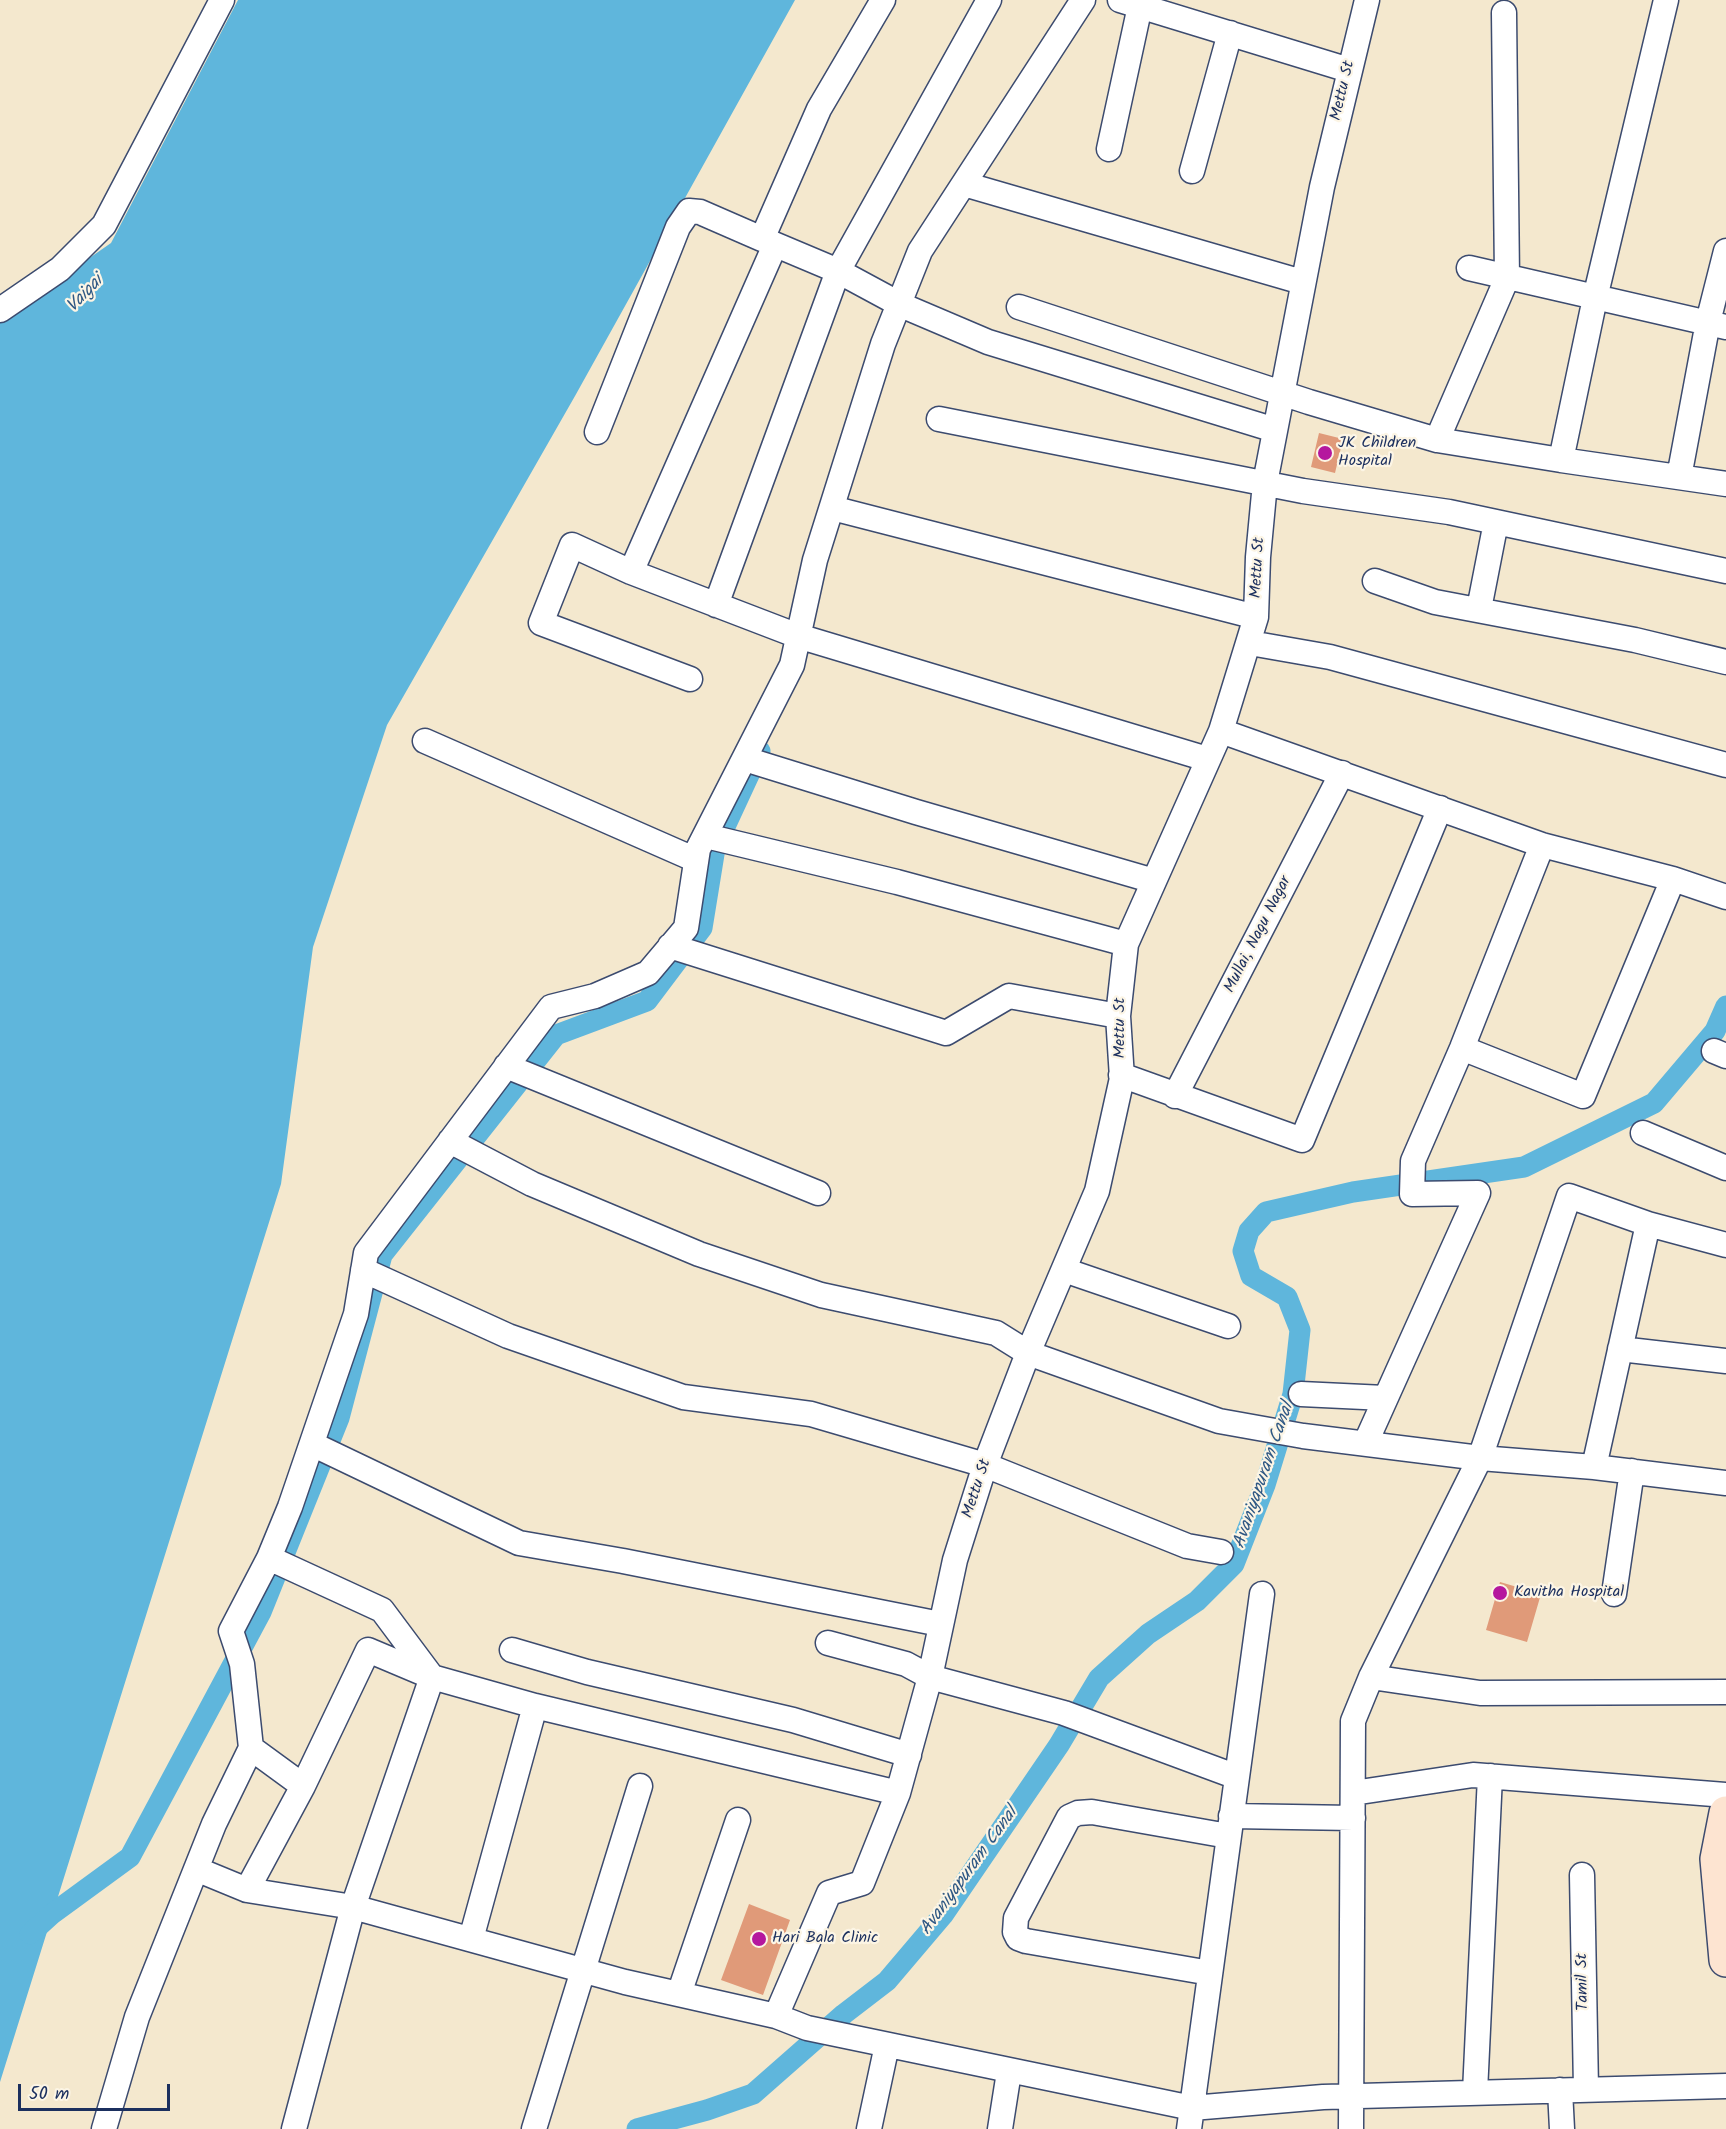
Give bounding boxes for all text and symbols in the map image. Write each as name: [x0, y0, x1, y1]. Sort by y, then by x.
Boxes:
street label: Mettu St: [1328, 59, 1360, 123]
water label: Vaigai: [63, 272, 109, 318]
place label: JK Children Hospital: [1338, 434, 1416, 472]
marker: JK Children Hospital: [1316, 444, 1334, 462]
street label: Mettu St: [1248, 537, 1270, 599]
street label: Mullai, Nagu Nagar: [1221, 873, 1297, 997]
street label: Mettu St: [1111, 997, 1131, 1059]
water label: Avaniyapuram Canal: [1230, 1400, 1300, 1552]
street label: Mettu St: [959, 1457, 997, 1521]
place label: Kavitha Hospital: [1514, 1583, 1624, 1603]
marker: Kavitha Hospital: [1491, 1584, 1509, 1602]
water label: Avaniyapuram Canal: [916, 1804, 1024, 1940]
place label: Hari Bala Clinic: [772, 1929, 878, 1949]
marker: Hari Bala Clinic: [750, 1930, 768, 1948]
street label: Tamil St: [1574, 1953, 1594, 2011]
scale bar: [21, 2072, 172, 2110]
text: 50 m: [29, 2080, 69, 2109]

